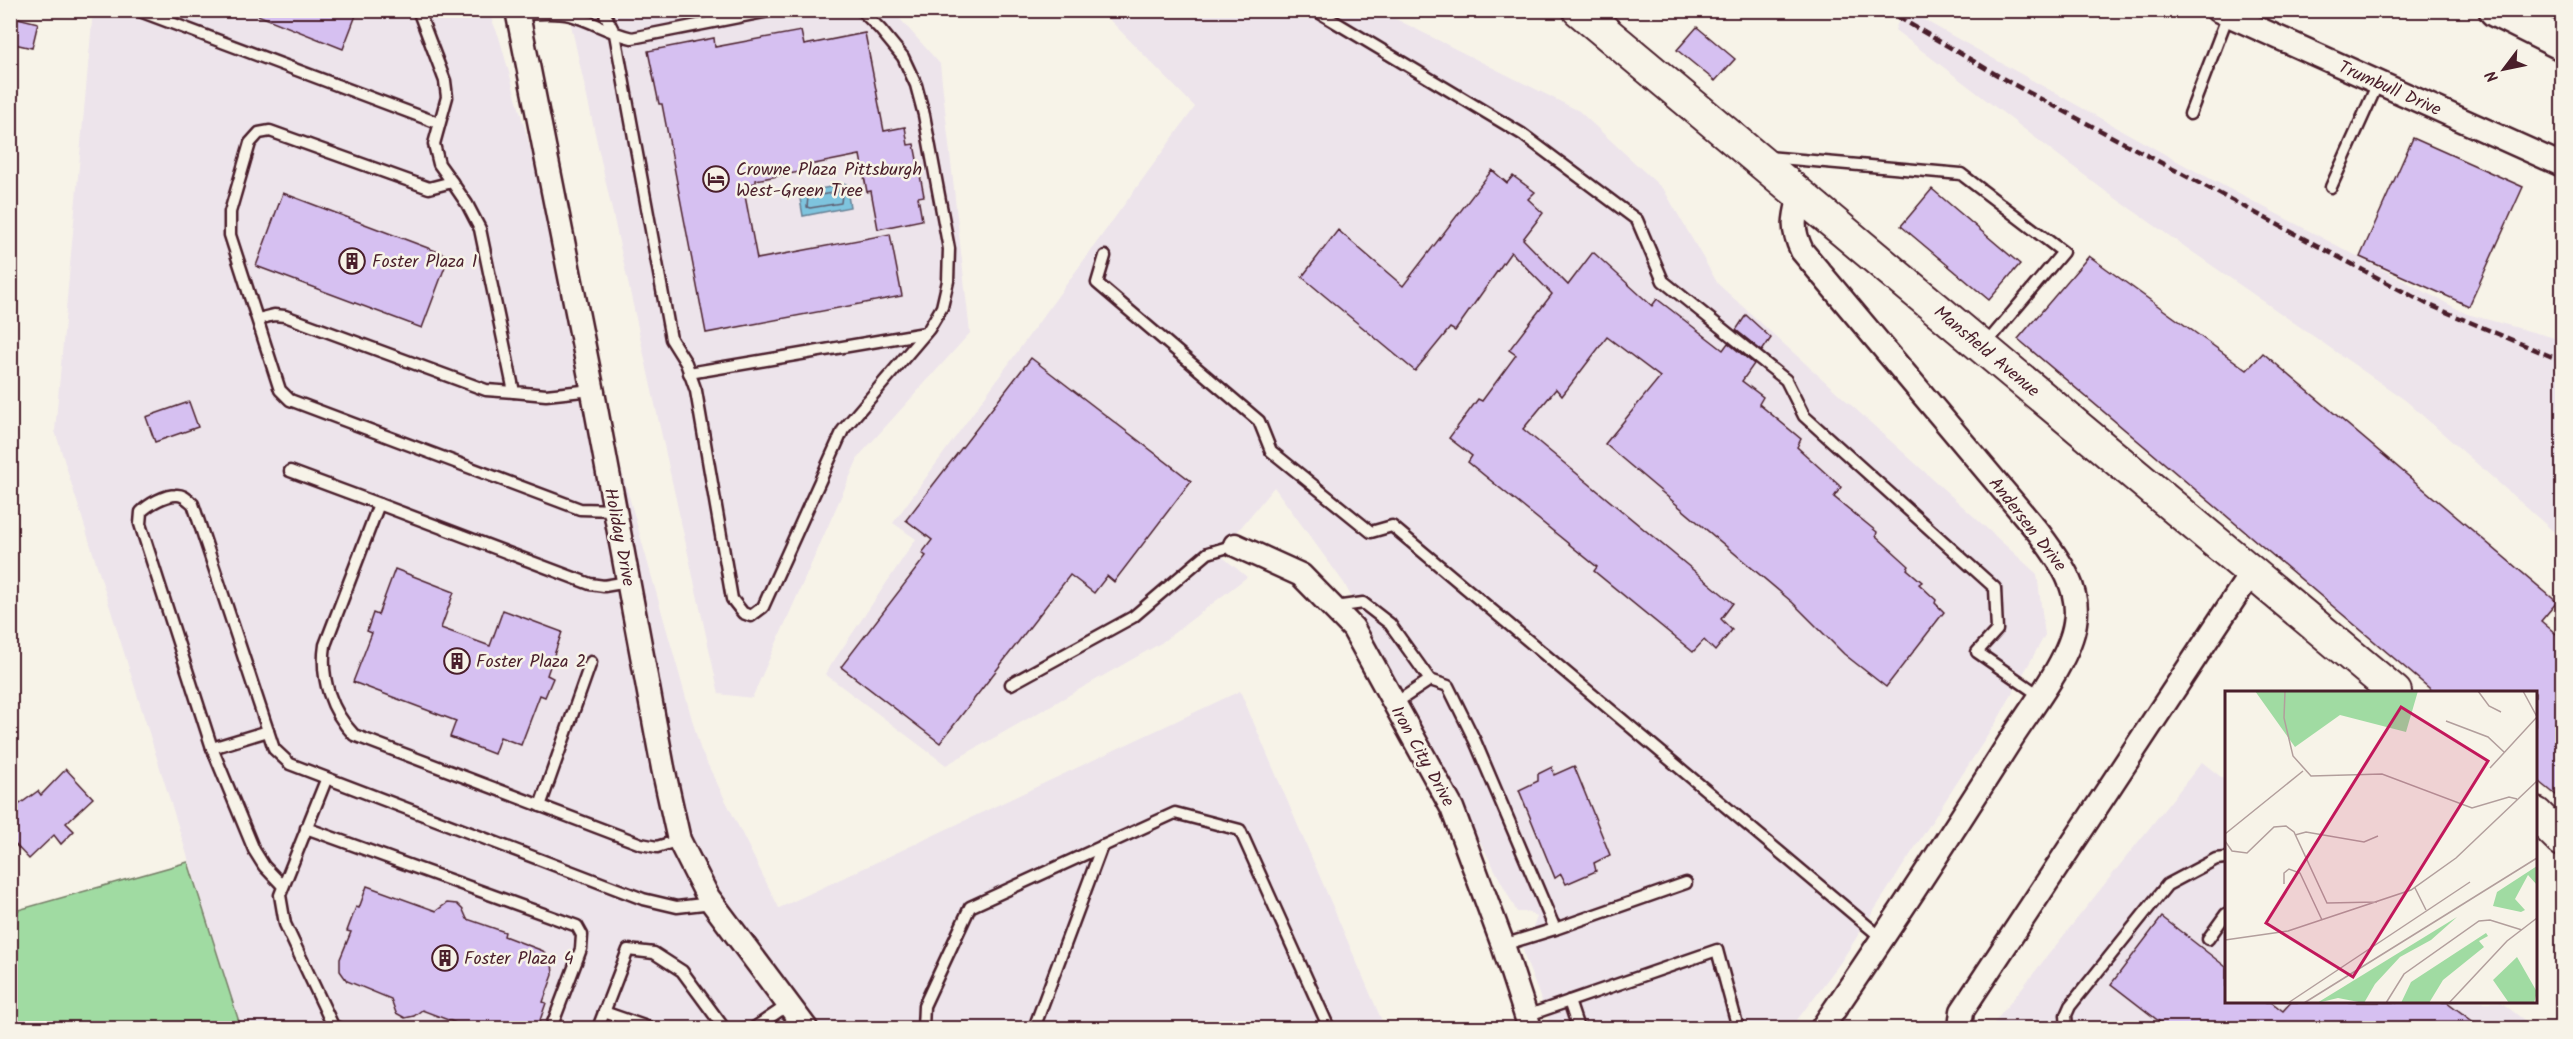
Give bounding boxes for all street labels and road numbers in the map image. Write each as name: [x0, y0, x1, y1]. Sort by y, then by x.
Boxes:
street label: Trumbull Drive: [2333, 54, 2446, 125]
street label: Mansfield Avenue: [1926, 299, 2046, 405]
street label: Andersen Drive: [1980, 471, 2073, 579]
street label: Holiday Drive: [595, 486, 642, 589]
street label: Iron City Drive: [1382, 701, 1461, 813]

